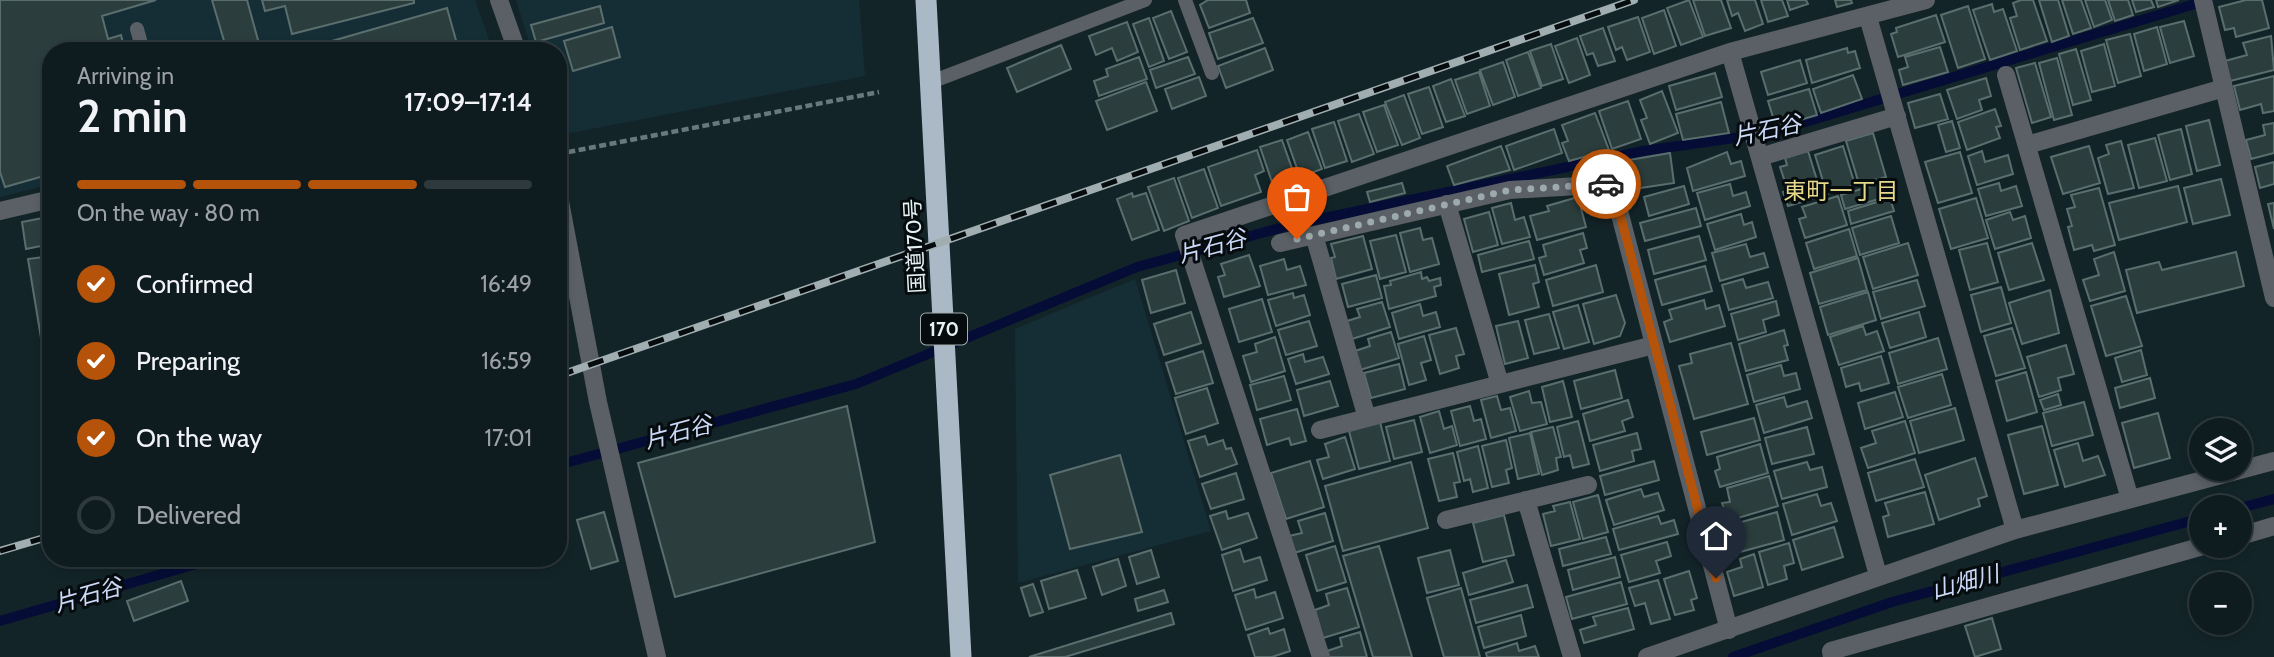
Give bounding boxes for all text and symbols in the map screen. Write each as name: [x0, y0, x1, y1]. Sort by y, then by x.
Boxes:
text: Arriving in: [77, 62, 174, 90]
text: 17:09–17:14: [404, 86, 532, 118]
text: 2 min: [77, 88, 188, 144]
water label: 片石谷: [1730, 109, 1806, 151]
courier: [1571, 149, 1641, 219]
icon: car: [1587, 165, 1625, 203]
pin: [1267, 167, 1327, 239]
district label: 東町一丁目: [1784, 177, 1899, 205]
icon: bag: [1278, 178, 1316, 216]
street label: 国道170号: [900, 198, 929, 294]
text: On the way · 80 m: [77, 199, 260, 227]
water label: 片石谷: [1175, 223, 1251, 268]
icon: check: [77, 265, 115, 303]
text: Confirmed: [136, 268, 253, 300]
text: 16:49: [480, 270, 532, 298]
road number: 170: [921, 314, 967, 344]
icon: check: [77, 342, 115, 380]
text: Preparing: [136, 345, 240, 377]
text: 16:59: [481, 347, 532, 375]
water label: 片石谷: [641, 409, 717, 454]
map controls: [2189, 418, 2252, 635]
button: layers: [2189, 418, 2252, 481]
icon: check: [77, 419, 115, 457]
text: On the way: [136, 422, 262, 454]
text: 17:01: [485, 424, 532, 452]
button: +: [2189, 495, 2252, 558]
text: Delivered: [136, 499, 241, 531]
pin: [1686, 506, 1746, 578]
icon: home: [1697, 517, 1735, 555]
water label: 山畑川: [1928, 559, 2005, 604]
water label: 片石谷: [51, 571, 127, 618]
button: −: [2189, 572, 2252, 635]

